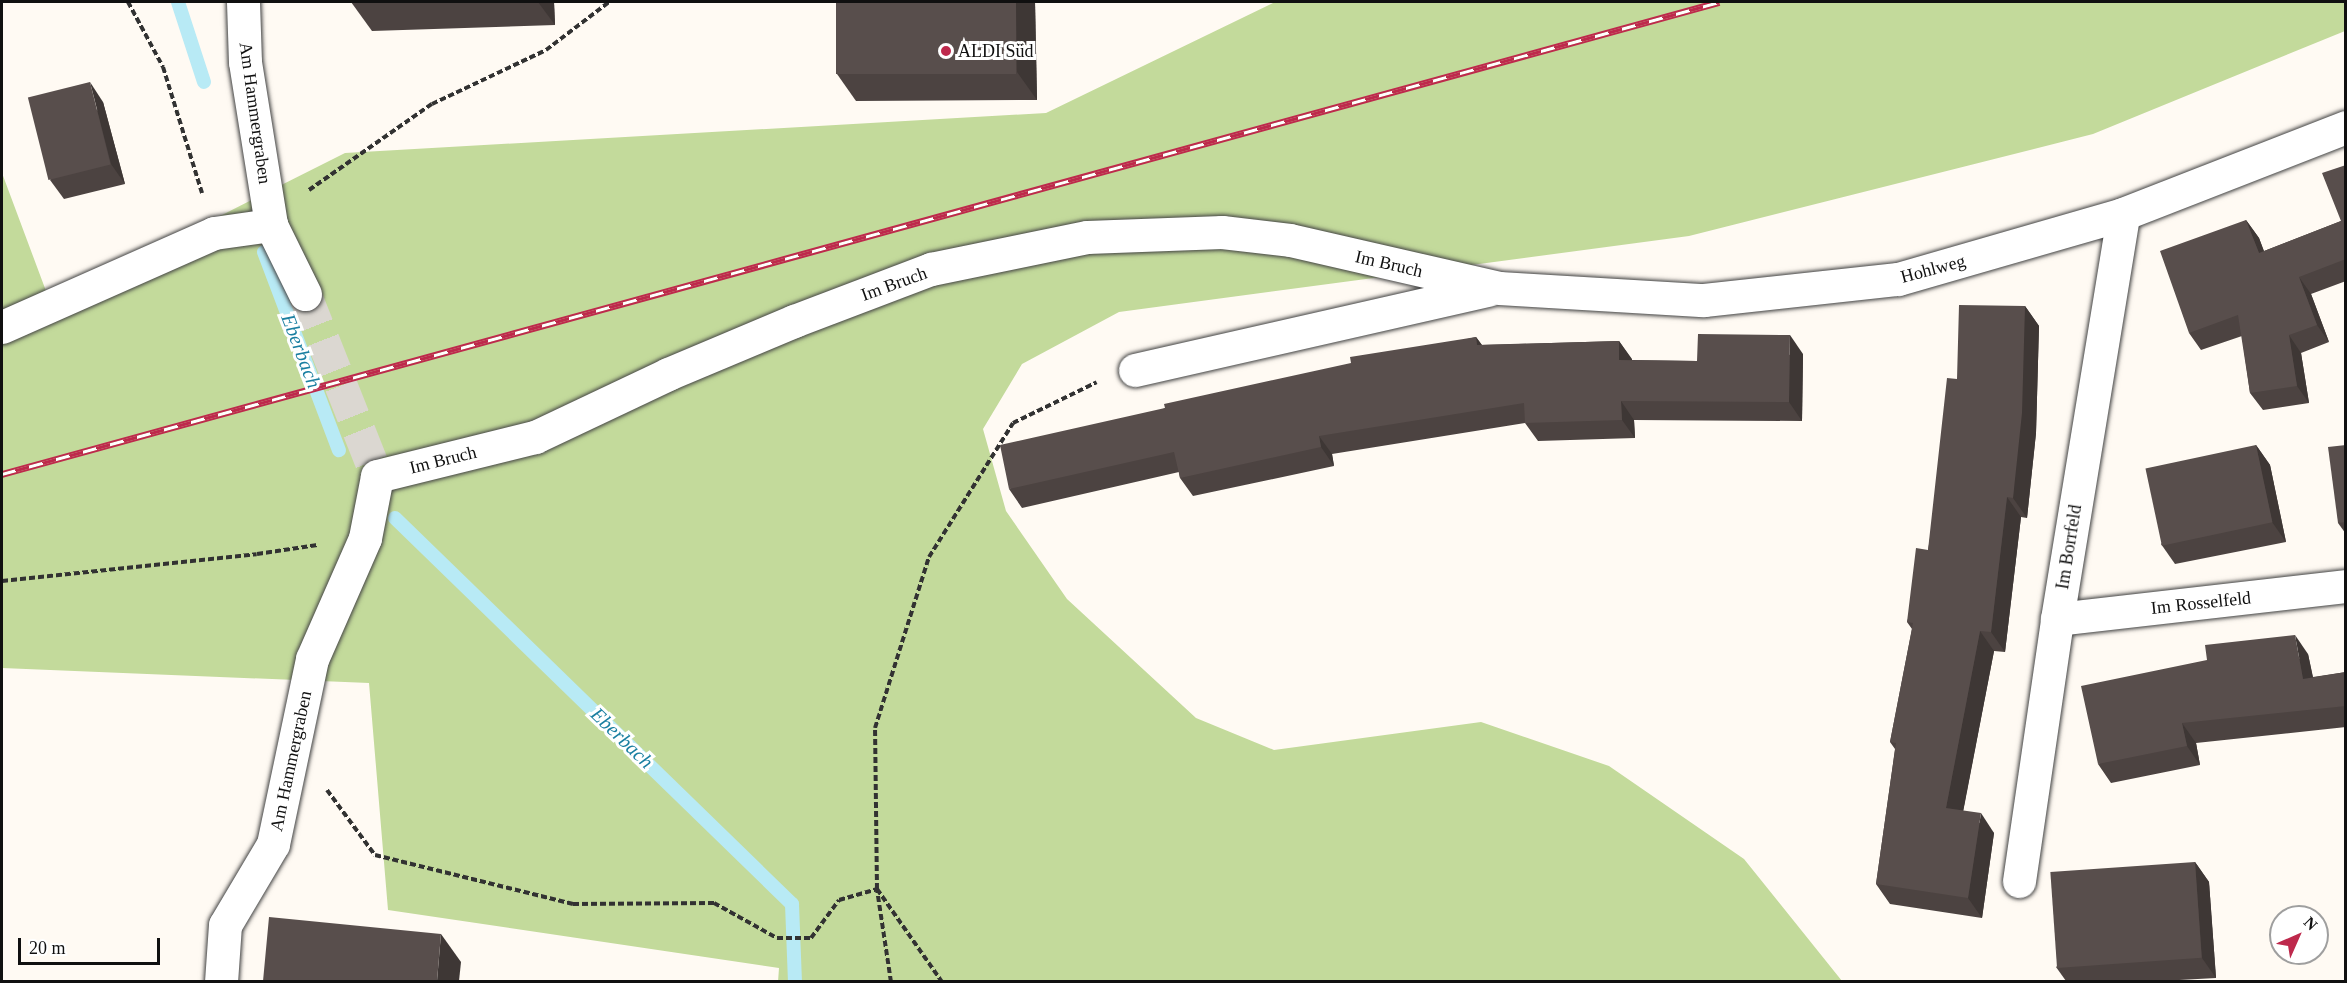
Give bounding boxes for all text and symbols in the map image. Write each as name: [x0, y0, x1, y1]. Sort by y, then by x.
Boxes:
place label: ALDI Süd: [958, 40, 1033, 62]
street label: Am Hammergraben: [234, 41, 276, 185]
marker: ALDI Süd: [939, 44, 953, 58]
street label: Im Bruch: [1353, 246, 1425, 282]
street label: Hohlweg: [1898, 250, 1968, 288]
street label: Im Bruch: [858, 262, 930, 306]
water label: Eberbach: [276, 310, 326, 392]
street label: Im Bruch: [407, 441, 479, 479]
street label: Im Borrfeld: [2052, 503, 2086, 591]
street label: Im Rosselfeld: [2150, 587, 2252, 619]
street label: Am Hammergraben: [266, 689, 316, 833]
water label: Eberbach: [586, 702, 658, 774]
north arrow: [2269, 905, 2329, 965]
text: N: [2301, 913, 2321, 933]
scale bar: [21, 926, 164, 964]
text: 20 m: [29, 938, 66, 958]

